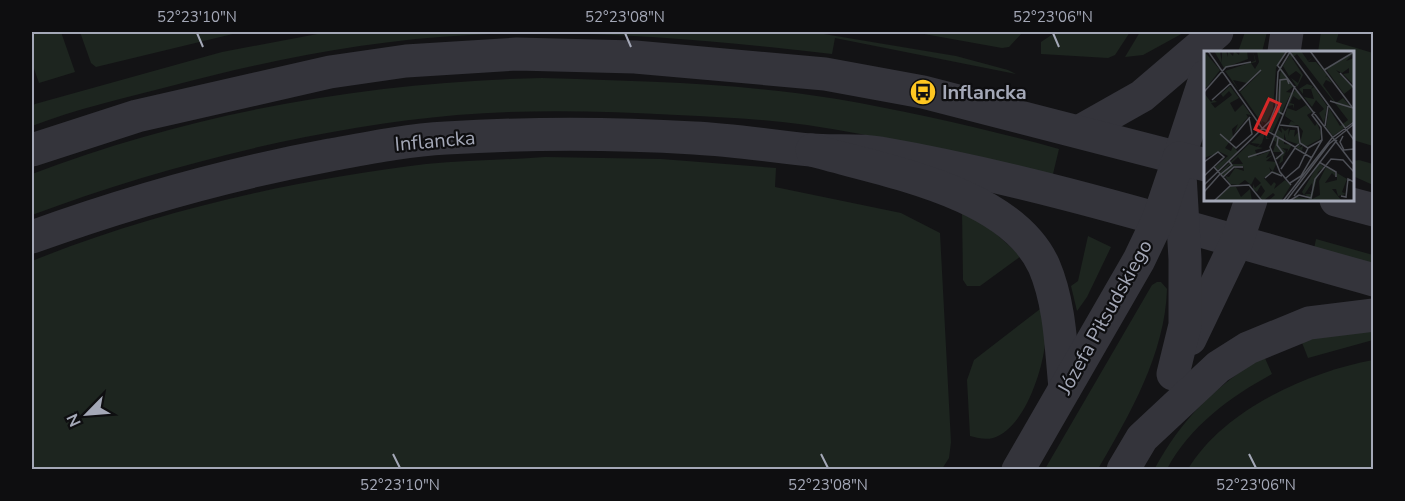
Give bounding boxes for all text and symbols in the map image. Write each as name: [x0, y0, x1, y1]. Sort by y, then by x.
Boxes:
text: 52°23'10"N: [157, 7, 237, 27]
text: 52°23'08"N: [585, 7, 665, 27]
text: 52°23'06"N: [1013, 7, 1093, 27]
inset map: [1204, 51, 1354, 201]
bus stop icon: Inflancka: [908, 77, 938, 107]
place label: Inflancka: [942, 79, 1027, 106]
street label: Inflancka: [394, 124, 476, 158]
street label: Józefa Piłsudskiego: [1051, 235, 1159, 400]
north arrow: [57, 384, 117, 444]
text: N: [62, 410, 87, 430]
text: 52°23'10"N: [360, 475, 440, 495]
text: 52°23'08"N: [788, 475, 868, 495]
text: 52°23'06"N: [1216, 475, 1296, 495]

